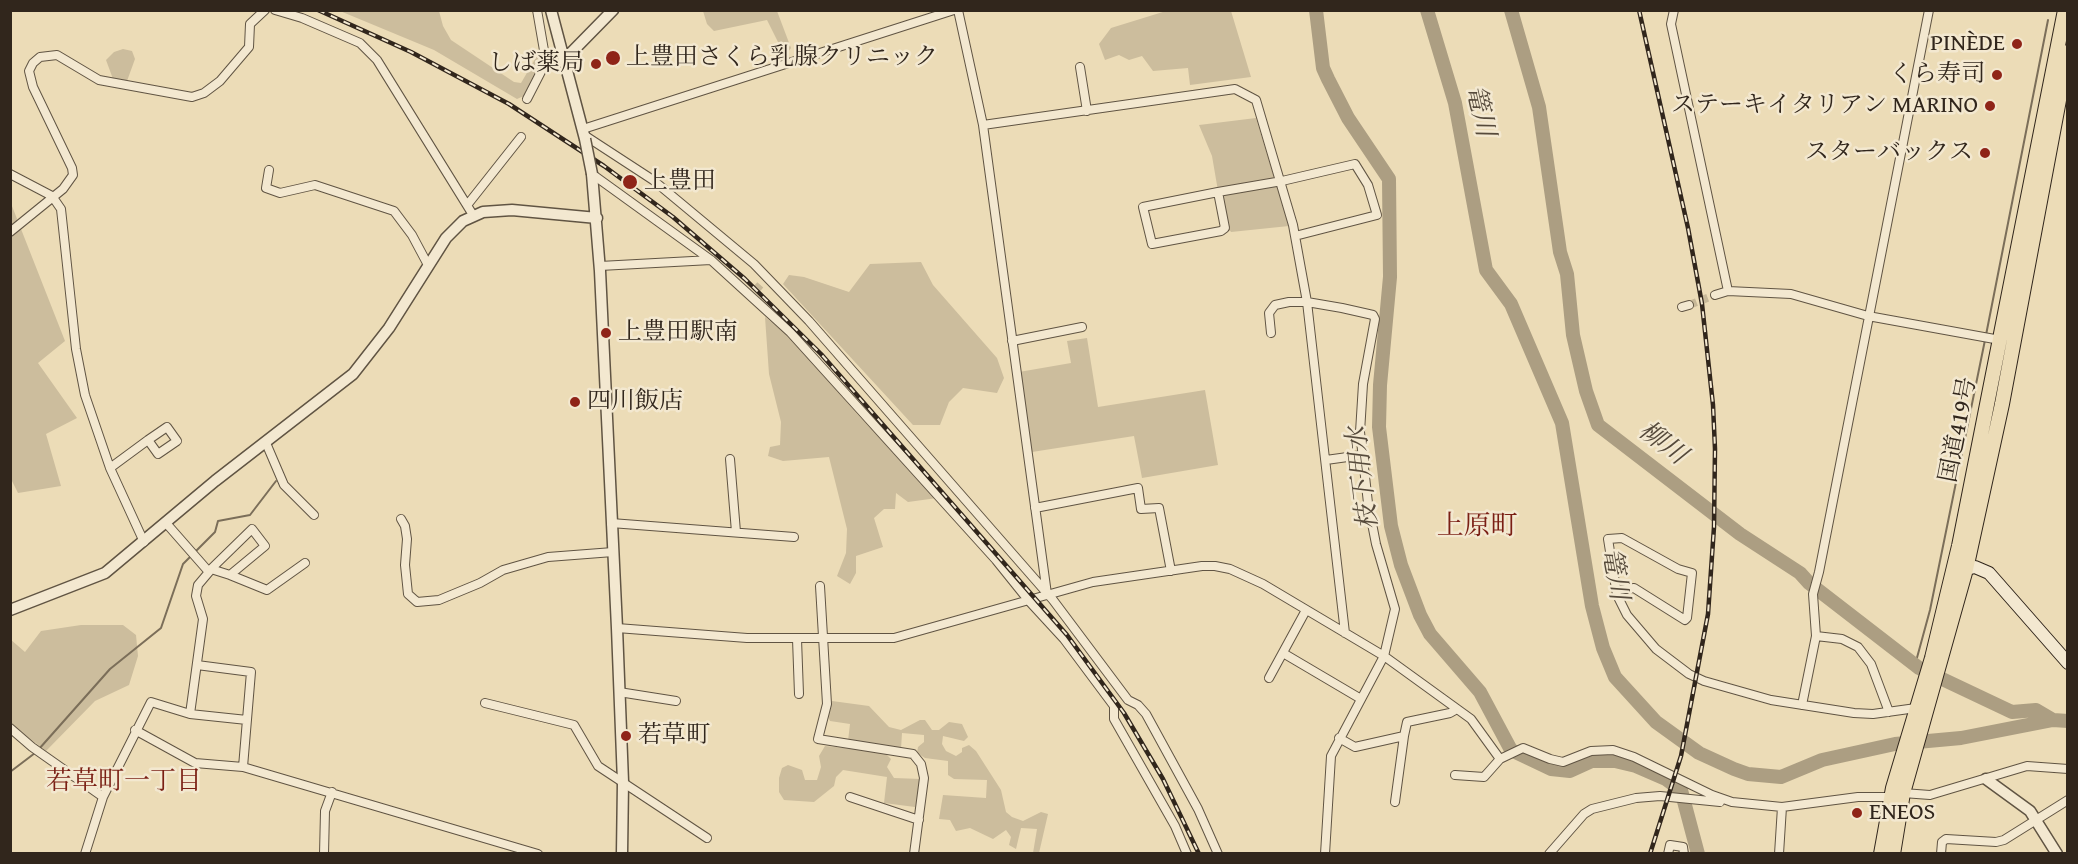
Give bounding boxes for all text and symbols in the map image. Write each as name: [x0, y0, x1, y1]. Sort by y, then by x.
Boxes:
place label: PINÈDE: [1930, 30, 2005, 58]
marker: PINÈDE: [2010, 37, 2024, 51]
place label: 上豊田さくら乳腺クリニック: [626, 44, 938, 72]
marker: 上豊田さくら乳腺クリニック: [604, 49, 622, 67]
place label: しば薬局: [488, 50, 584, 78]
marker: しば薬局: [589, 57, 603, 71]
place label: くら寿司: [1889, 61, 1985, 89]
marker: くら寿司: [1990, 68, 2004, 82]
water label: 篭川: [1458, 82, 1500, 140]
place label: ステーキイタリアン MARINO: [1671, 92, 1978, 120]
marker: ステーキイタリアン MARINO: [1983, 99, 1997, 113]
place label: スターバックス: [1805, 139, 1973, 167]
marker: スターバックス: [1978, 146, 1992, 160]
place label: 上豊田: [644, 168, 716, 196]
marker: 上豊田: [621, 173, 639, 191]
place label: 上豊田駅南: [618, 319, 738, 347]
marker: 上豊田駅南: [599, 326, 613, 340]
street label: 国道419号: [1935, 375, 1983, 485]
place label: 四川飯店: [587, 388, 683, 416]
marker: 四川飯店: [568, 395, 582, 409]
water label: 柳川: [1632, 416, 1692, 472]
water label: 枝下用水: [1342, 424, 1386, 532]
district label: 上原町: [1437, 511, 1517, 543]
water label: 篭川: [1594, 546, 1634, 602]
place label: 若草町: [638, 722, 710, 750]
marker: 若草町: [619, 729, 633, 743]
district label: 若草町一丁目: [46, 766, 202, 798]
place label: ENEOS: [1869, 799, 1935, 827]
marker: ENEOS: [1850, 806, 1864, 820]

